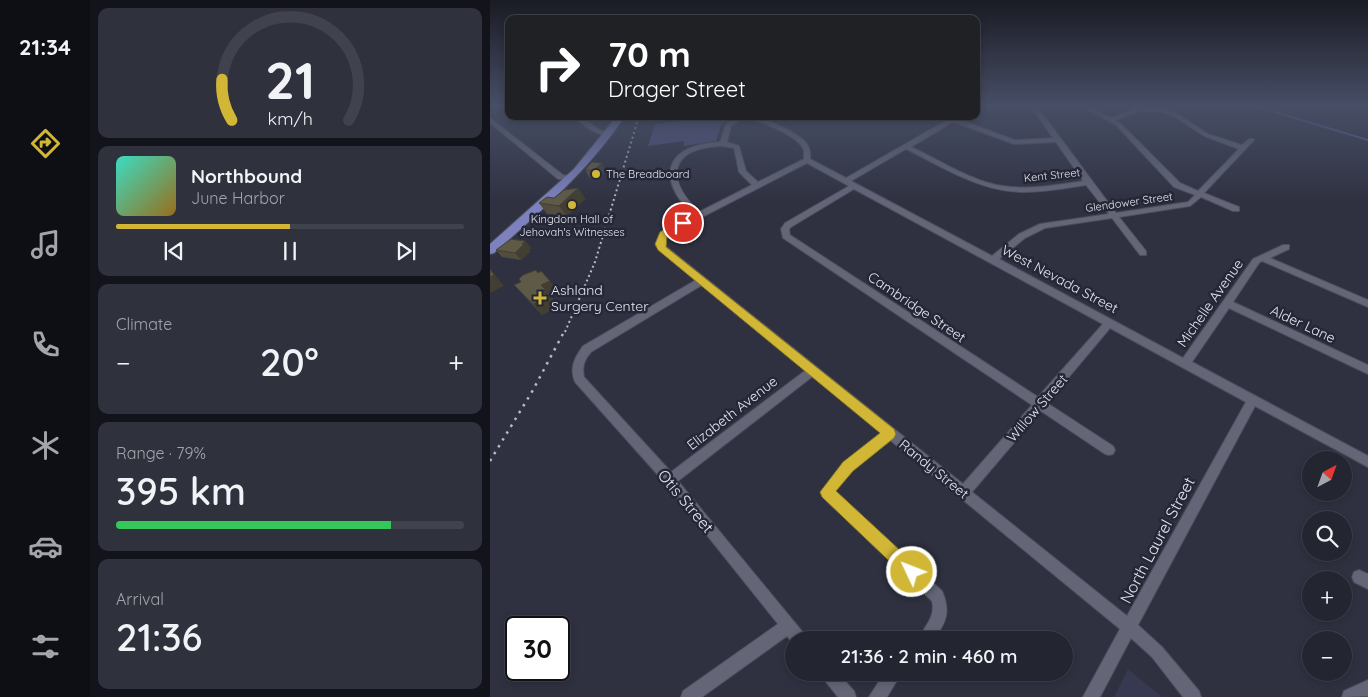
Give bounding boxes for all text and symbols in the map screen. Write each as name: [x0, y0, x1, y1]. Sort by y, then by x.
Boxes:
text: 70 m: [608, 32, 691, 76]
text: 21:34: [19, 33, 71, 61]
icon: right: [525, 35, 590, 100]
text: 21: [265, 47, 315, 112]
text: Drager Street: [608, 75, 746, 103]
text: km/h: [267, 107, 313, 129]
icon: directions: [28, 126, 63, 161]
text: Northbound: [191, 164, 302, 188]
street label: Kent Street: [1023, 165, 1081, 185]
place label: The Breadboard: [606, 167, 690, 181]
marker: The Breadboard: [590, 168, 602, 180]
text: June Harbor: [191, 188, 285, 208]
street label: Glendower Street: [1085, 189, 1174, 215]
marker: Kingdom Hall of Jehovah's Witnesses: [566, 199, 578, 211]
pin: [662, 202, 704, 244]
icon: arrive: [669, 209, 697, 237]
place label: Kingdom Hall of Jehovah's Witnesses: [519, 212, 625, 239]
icon: music: [28, 227, 63, 262]
icon: previous: [160, 237, 188, 265]
icon: pause: [276, 237, 304, 265]
icon: next: [392, 237, 420, 265]
street label: West Nevada Street: [999, 241, 1122, 317]
street label: Michelle Avenue: [1173, 255, 1247, 351]
street label: Cambridge Street: [865, 268, 970, 347]
place label: Ashland Surgery Center: [551, 281, 649, 315]
marker: Ashland Surgery Center: [533, 291, 547, 305]
street label: Alder Lane: [1268, 301, 1338, 347]
text: Climate: [116, 314, 172, 334]
icon: phone: [28, 327, 63, 362]
text: 20°: [260, 338, 319, 386]
text: −: [116, 345, 131, 380]
text: +: [448, 345, 464, 380]
street label: Willow Street: [1003, 370, 1071, 446]
street label: Elizabeth Avenue: [683, 372, 781, 454]
icon: climate: [28, 428, 63, 463]
street label: Randy Street: [895, 435, 973, 503]
text: Range · 79%: [116, 443, 206, 463]
north arrow: [1302, 451, 1352, 501]
map controls: [1302, 451, 1352, 681]
street label: Otis Street: [654, 465, 718, 537]
text: 395 km: [116, 467, 246, 515]
street label: North Laurel Street: [1115, 473, 1199, 607]
button: search: [1302, 511, 1352, 561]
icon: car: [28, 529, 63, 564]
position arrow: [885, 545, 937, 597]
button: +: [1302, 571, 1352, 621]
text: Arrival: [116, 589, 164, 609]
text: 21:36: [116, 613, 202, 661]
speed limit sign: 30: [505, 616, 570, 681]
icon: filters: [28, 629, 63, 664]
button: −: [1302, 631, 1352, 681]
text: 21:36 · 2 min · 460 m: [841, 644, 1017, 668]

